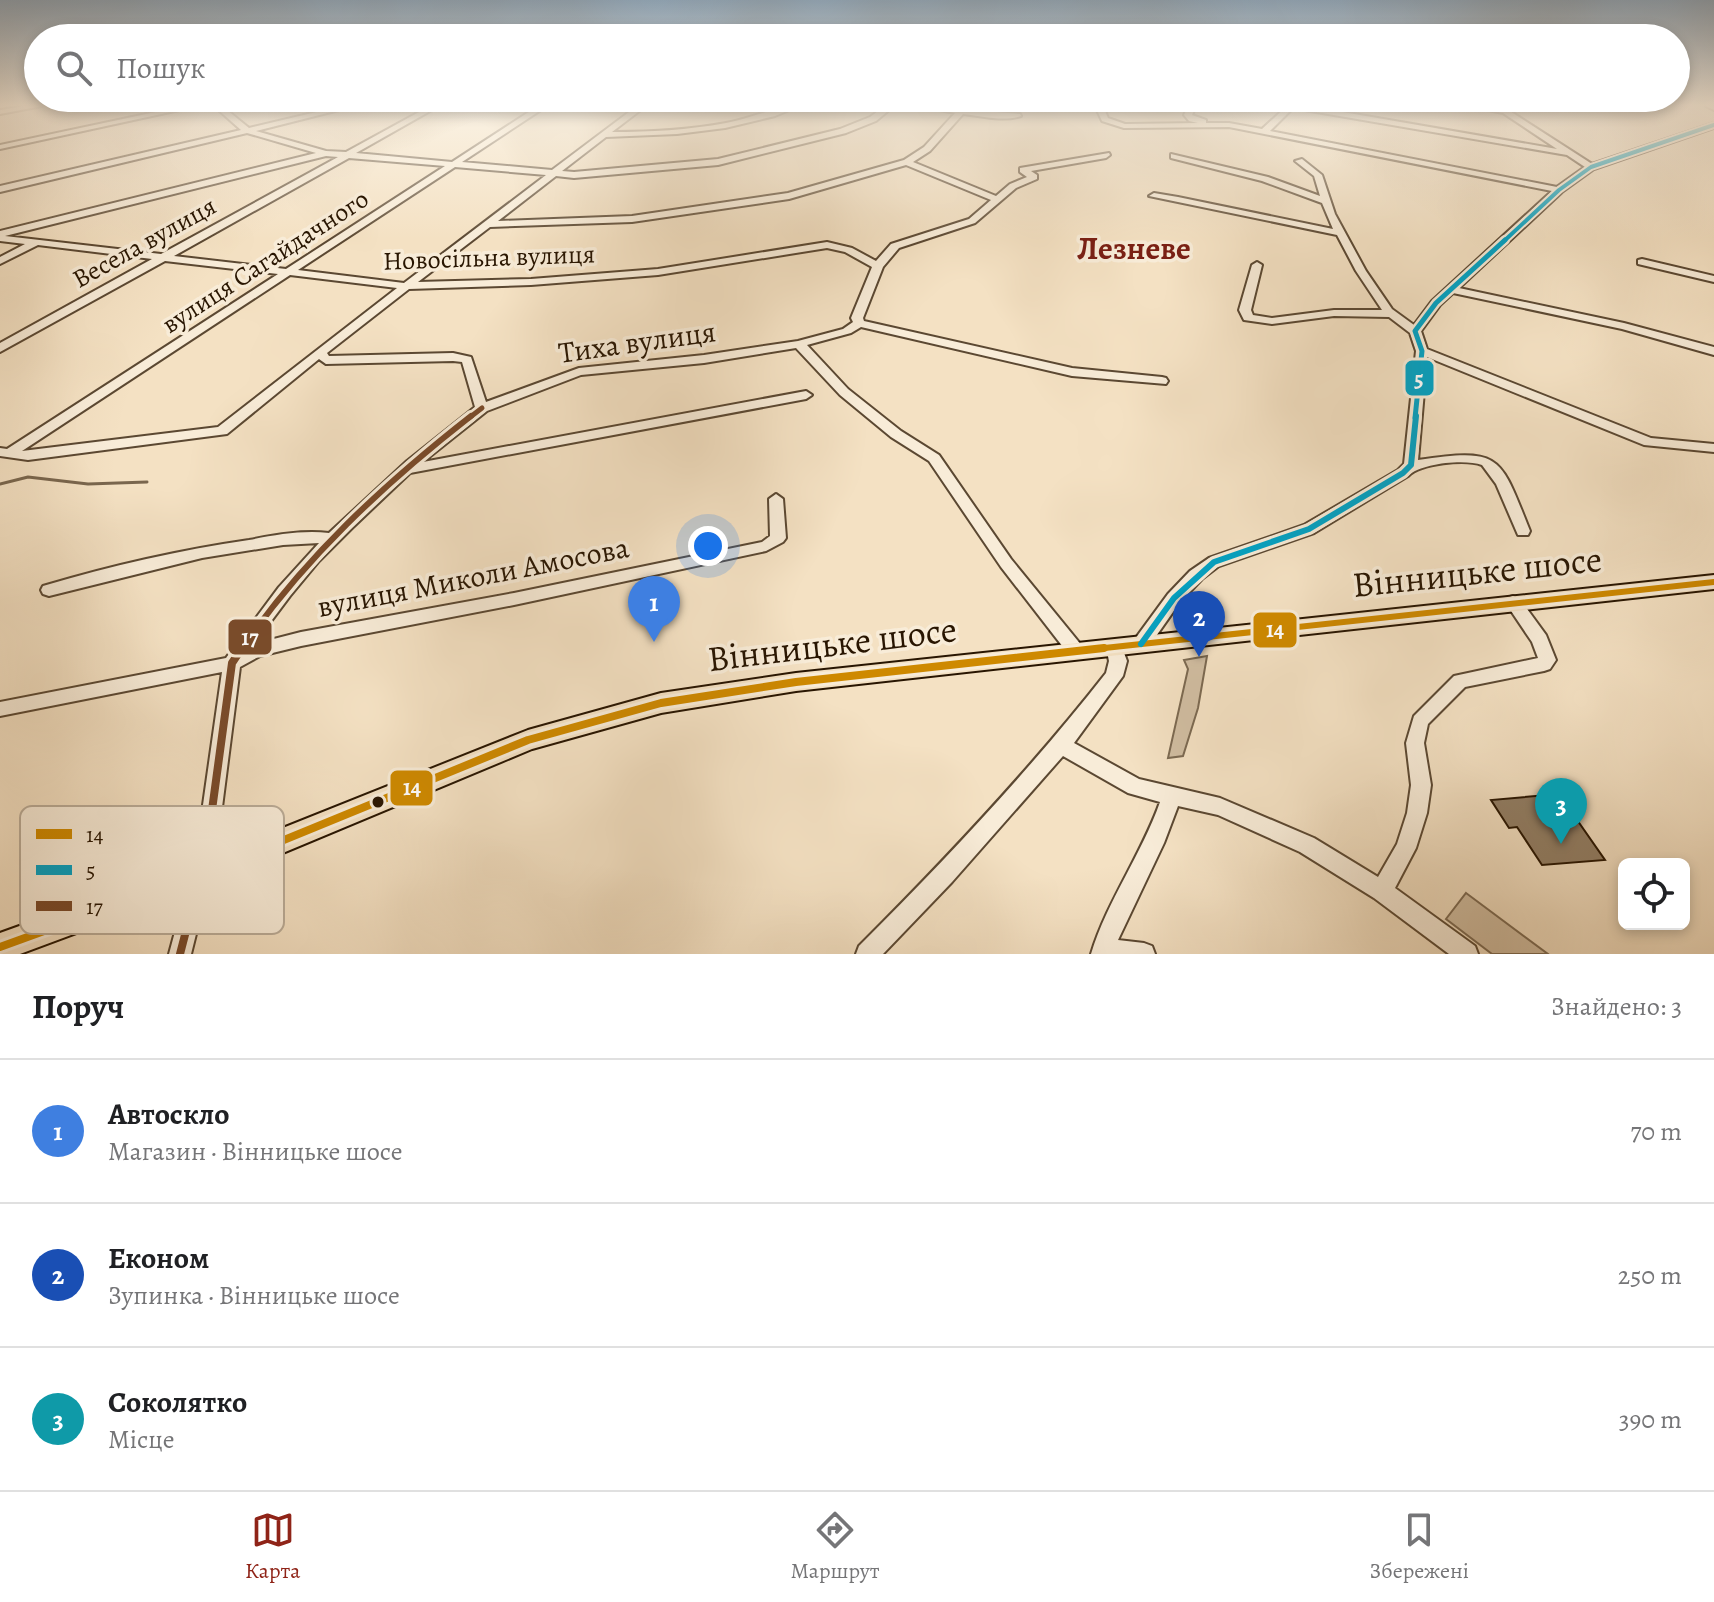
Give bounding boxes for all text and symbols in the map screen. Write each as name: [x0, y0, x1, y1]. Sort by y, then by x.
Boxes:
search box: [24, 24, 1690, 112]
icon: search: [52, 46, 96, 90]
text: Пошук: [116, 48, 206, 88]
street label: вулиця Сагайдачного: [155, 181, 376, 342]
street label: Весела вулиця: [66, 189, 222, 296]
district label: Лезневе: [1077, 226, 1191, 270]
street label: Новосільна вулиця: [382, 236, 596, 279]
street label: Тиха вулиця: [556, 311, 718, 373]
line badge: 5: [1404, 359, 1435, 397]
text: 5: [1414, 364, 1424, 394]
your location: [688, 526, 728, 566]
street label: вулиця Миколи Амосова: [314, 527, 632, 627]
street label: Вінницьке шосе: [1350, 534, 1604, 609]
pin: 1: [628, 576, 680, 642]
pin: 2: [1173, 591, 1225, 657]
street label: Вінницьке шосе: [705, 604, 959, 683]
line badge: 14: [1252, 611, 1298, 649]
text: 14: [1266, 615, 1284, 645]
line badge: 17: [227, 618, 273, 656]
text: 17: [241, 623, 259, 653]
line badge: 14: [389, 769, 434, 807]
text: 14: [403, 773, 421, 803]
pin: 3: [1535, 778, 1587, 844]
unlabelled marker: [370, 794, 386, 810]
legend: [20, 806, 284, 934]
text: 14: [86, 820, 104, 850]
text: 5: [86, 856, 95, 886]
map controls: [1618, 858, 1690, 930]
button: locate: [1618, 858, 1690, 930]
text: 17: [86, 892, 104, 922]
text: Поруч: [32, 983, 124, 1030]
text: Знайдено: 3: [1551, 989, 1682, 1024]
text: Автоскло: [108, 1094, 229, 1134]
text: 1: [53, 1114, 63, 1149]
text: 70 m: [1630, 1114, 1682, 1149]
text: Магазин · Вінницьке шосе: [108, 1134, 403, 1169]
text: Економ: [108, 1238, 209, 1278]
text: 2: [52, 1258, 64, 1293]
text: 250 m: [1618, 1258, 1682, 1293]
text: Зупинка · Вінницьке шосе: [108, 1278, 400, 1313]
text: Соколятко: [108, 1382, 247, 1422]
text: 3: [52, 1402, 64, 1437]
text: 390 m: [1619, 1402, 1682, 1437]
text: Місце: [108, 1422, 175, 1457]
tab: Карта: [245, 1508, 300, 1586]
tab: Маршрут: [790, 1508, 880, 1586]
tab: Збережені: [1369, 1508, 1469, 1586]

